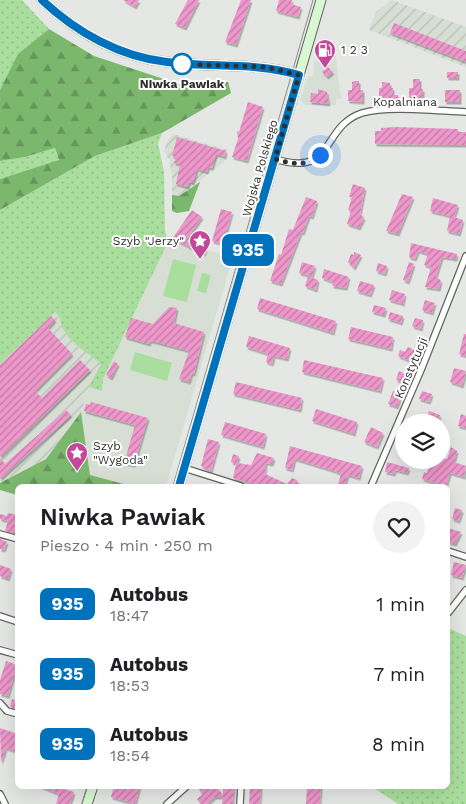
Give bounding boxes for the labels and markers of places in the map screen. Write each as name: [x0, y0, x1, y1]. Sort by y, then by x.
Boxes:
fuel station icon: 1 2 3: [313, 38, 337, 69]
place label: 1 2 3: [341, 43, 368, 57]
marker: Niwka Pawiak: [171, 53, 193, 75]
place label: Niwka Pawiak: [140, 77, 225, 91]
place icon: Szyb "Jerzy": [188, 229, 212, 260]
place label: Szyb "Jerzy": [113, 234, 184, 248]
place label: Szyb "Wygoda": [93, 439, 148, 467]
place icon: Szyb "Wygoda": [65, 441, 89, 472]

